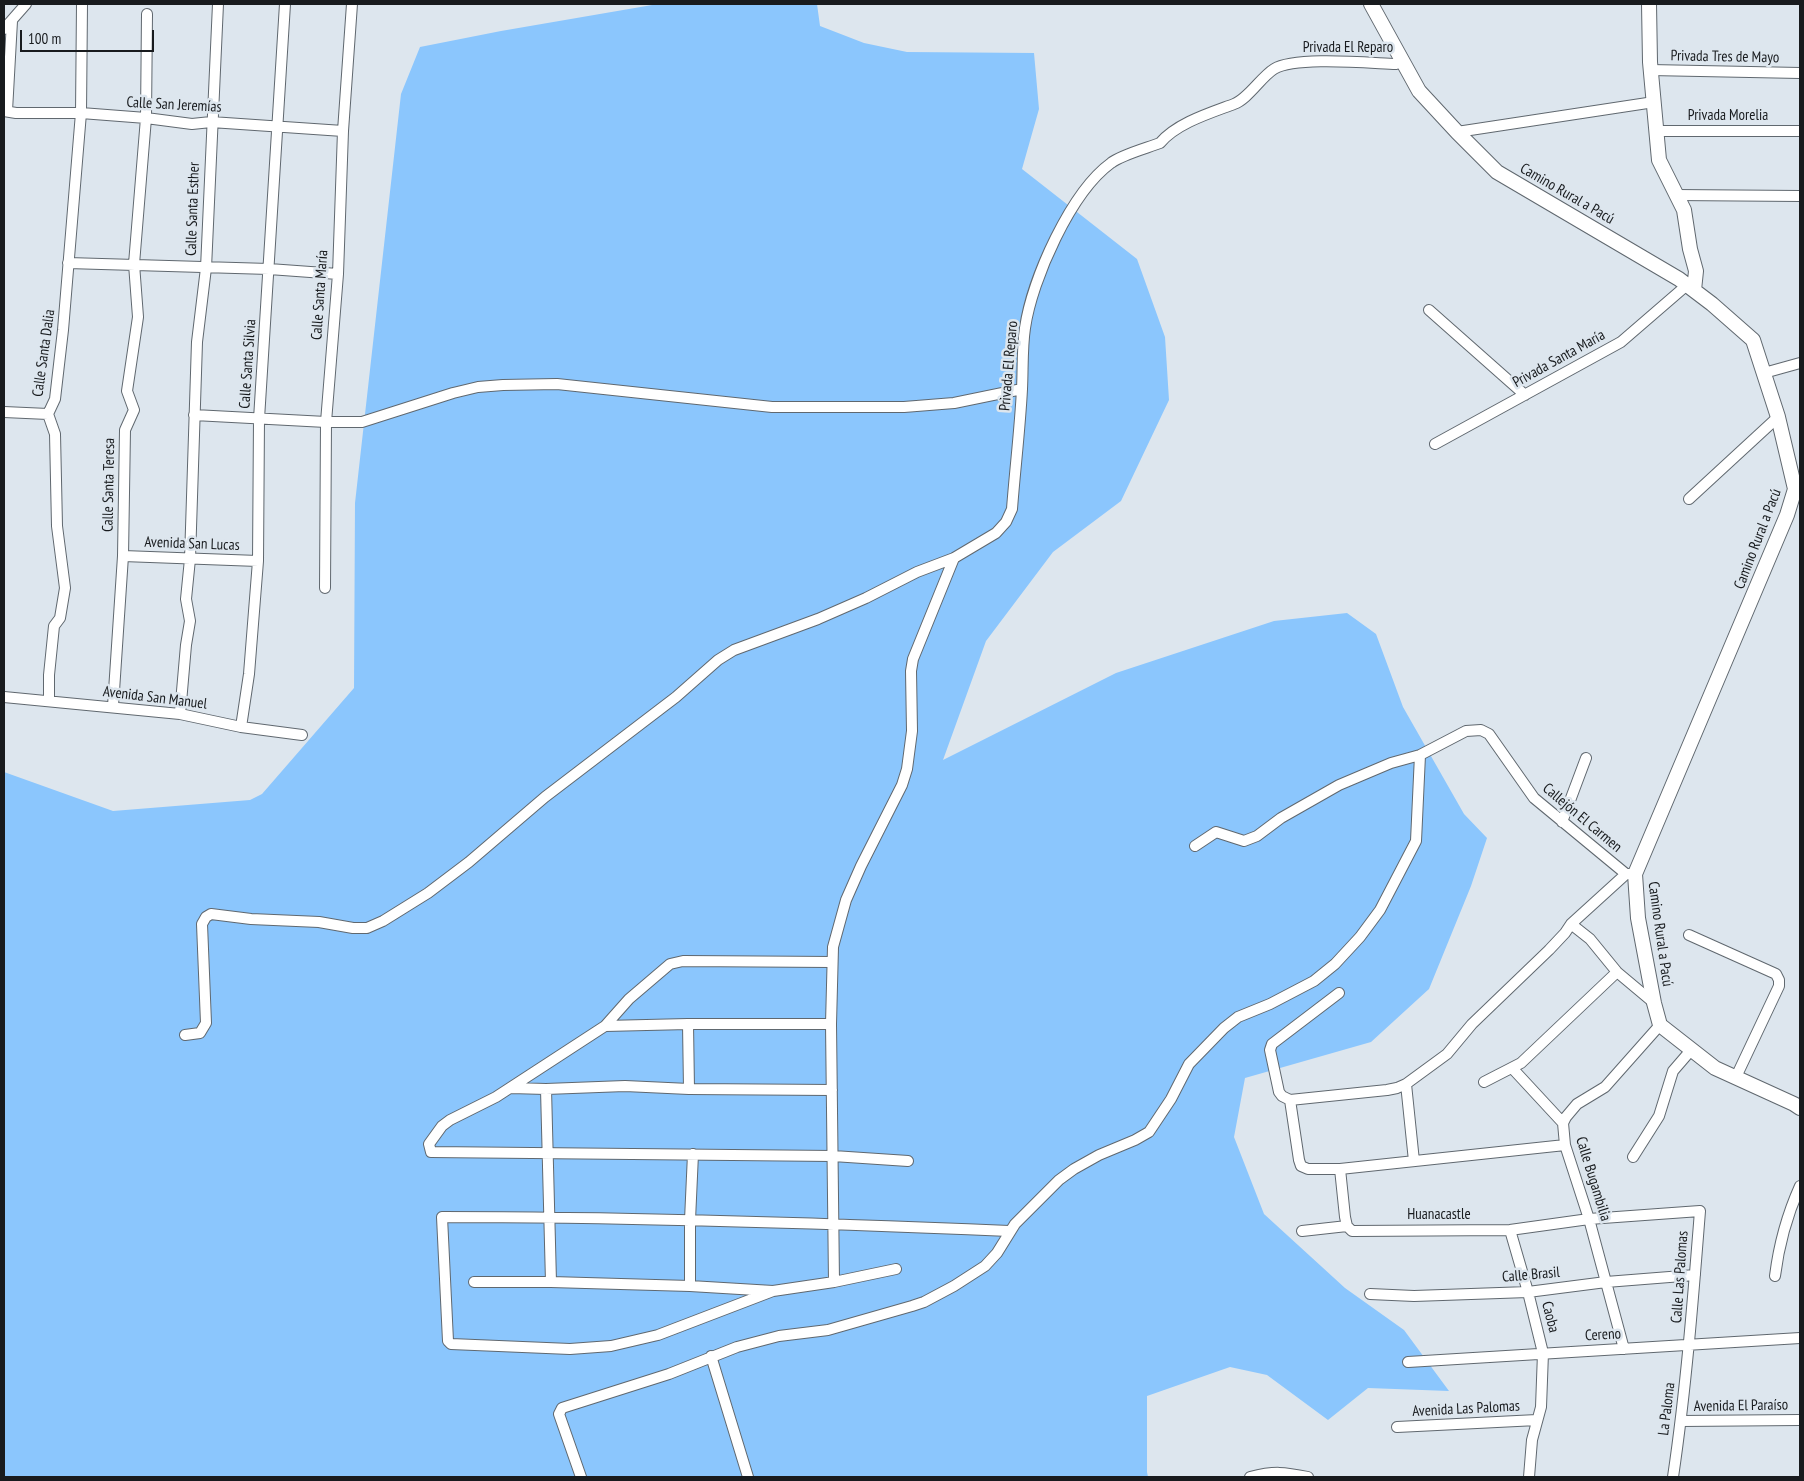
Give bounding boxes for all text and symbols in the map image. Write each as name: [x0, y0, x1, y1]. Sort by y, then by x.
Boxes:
scale bar: [22, 20, 156, 52]
text: 100 m: [28, 29, 61, 48]
street label: Privada El Reparo: [1303, 39, 1393, 57]
street label: Privada Tres de Mayo: [1670, 47, 1780, 67]
street label: Calle San Jeremías: [126, 94, 222, 116]
street label: Privada Morelia: [1688, 107, 1768, 125]
street label: Camino Rural a Pacú: [1517, 160, 1617, 228]
street label: Calle Santa Esther: [182, 162, 204, 256]
street label: Calle Santa María: [308, 249, 332, 341]
street label: Calle Santa Dalia: [29, 308, 59, 398]
street label: Calle Santa Silvia: [236, 319, 260, 409]
street label: Privada El Reparo: [996, 320, 1022, 412]
street label: Privada Santa María: [1510, 326, 1608, 392]
street label: Calle Santa Teresa: [99, 438, 119, 532]
street label: Camino Rural a Pacú: [1731, 486, 1785, 592]
street label: Avenida San Lucas: [144, 533, 240, 555]
street label: Avenida San Manuel: [102, 683, 208, 713]
street label: Callejón El Carmen: [1539, 780, 1625, 856]
street label: Camino Rural a Pacú: [1644, 880, 1676, 988]
street label: Calle Bugambilia: [1572, 1135, 1614, 1223]
street label: Huanacastle: [1407, 1206, 1471, 1224]
street label: Calle Las Palomas: [1668, 1230, 1692, 1324]
street label: Calle Brasil: [1501, 1264, 1561, 1286]
street label: Caoba: [1537, 1299, 1563, 1335]
street label: Cereno: [1585, 1325, 1621, 1345]
street label: La Paloma: [1655, 1381, 1679, 1437]
street label: Avenida El Paraíso: [1694, 1396, 1788, 1416]
street label: Avenida Las Palomas: [1412, 1397, 1520, 1421]

